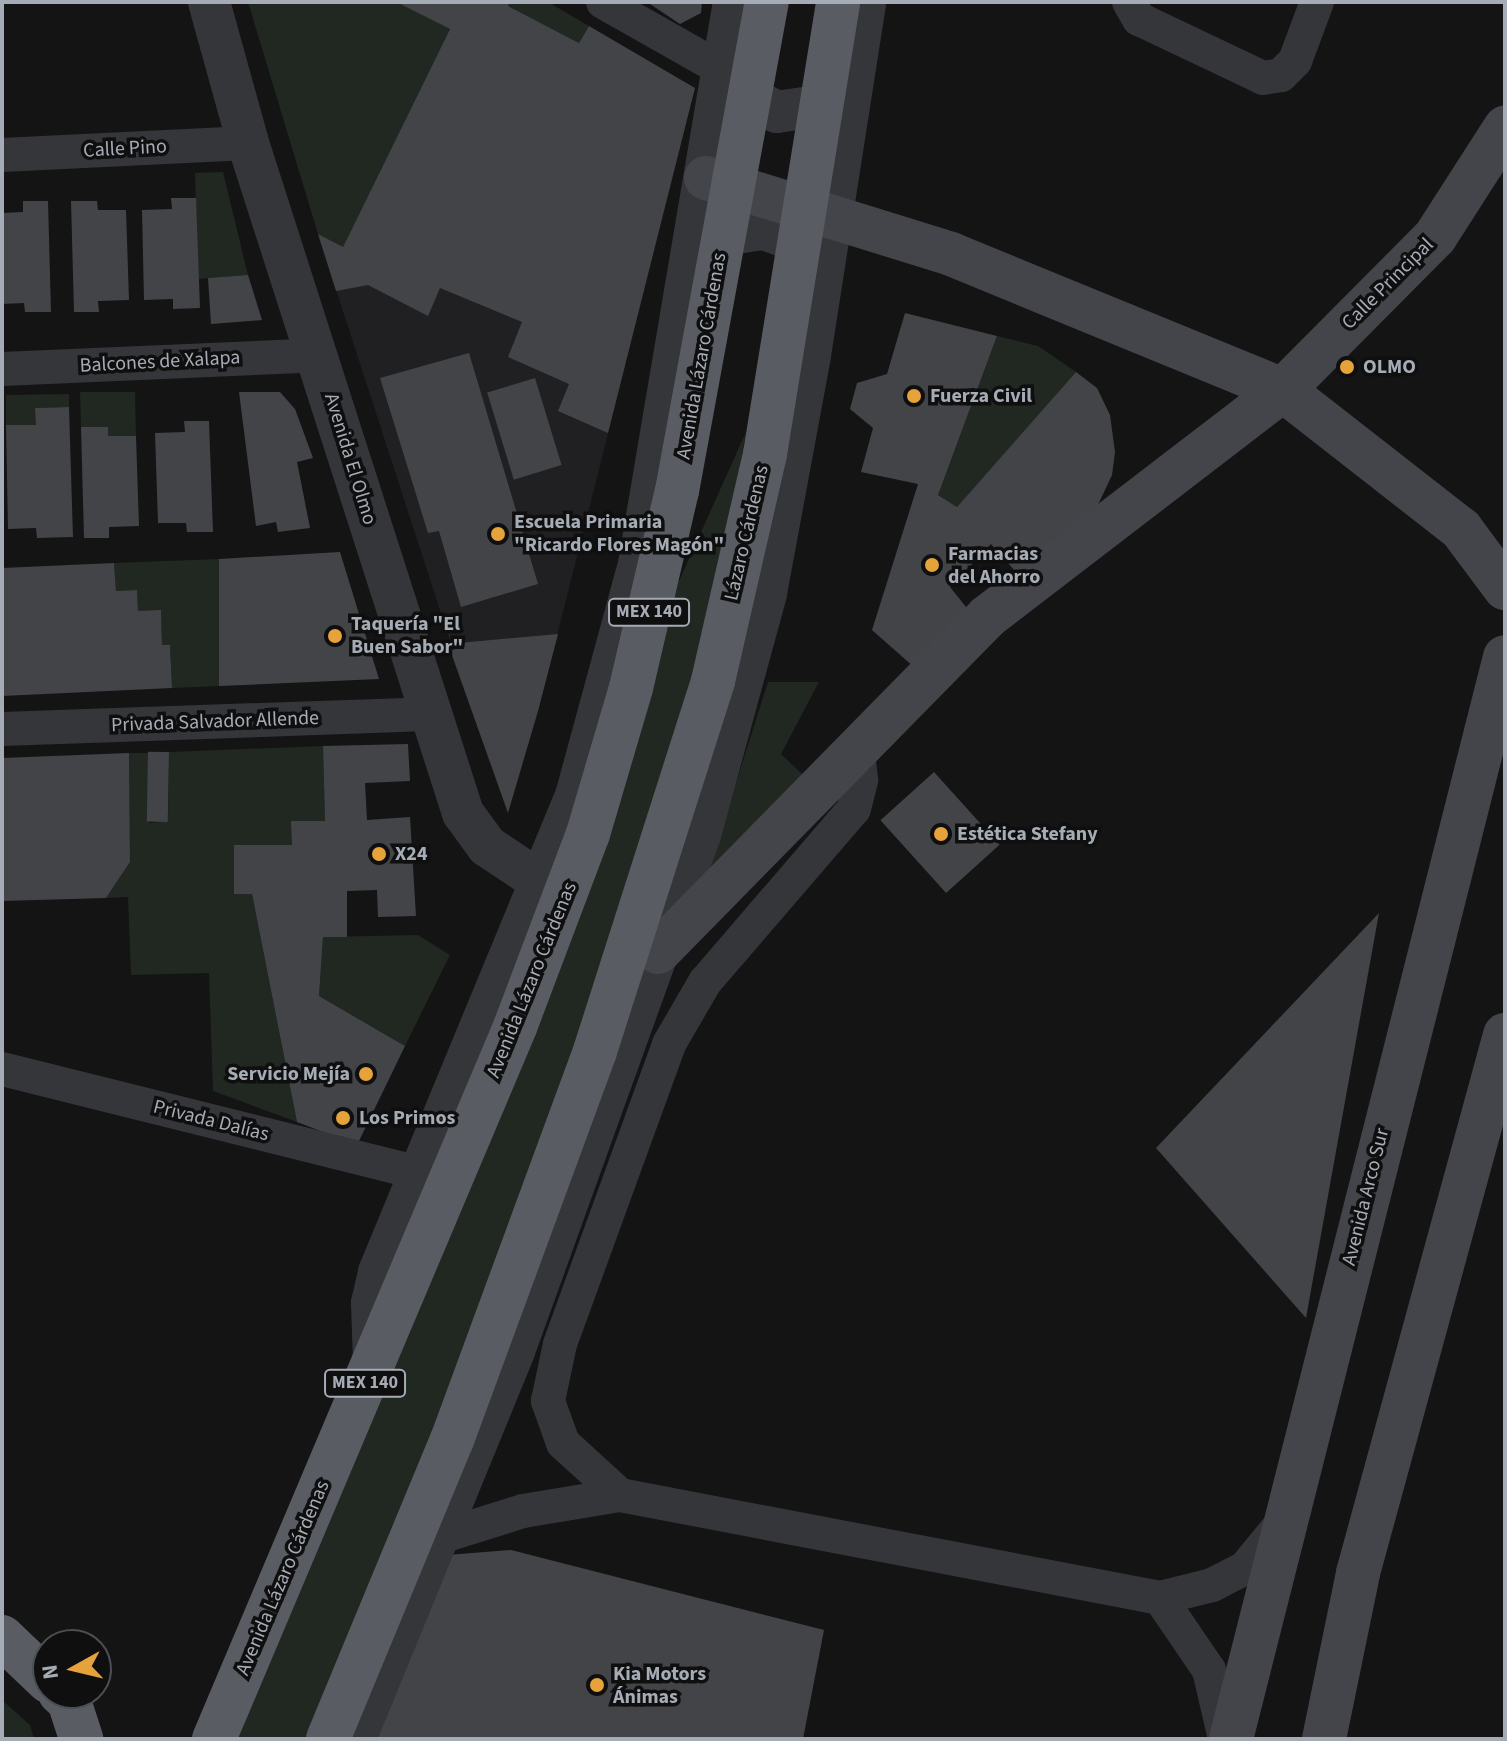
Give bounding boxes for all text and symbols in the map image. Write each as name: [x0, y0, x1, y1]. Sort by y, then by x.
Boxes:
street label: Calle Pino: [83, 135, 167, 163]
street label: Calle Principal: [1337, 233, 1439, 335]
street label: Avenida Lázaro Cárdenas: [672, 251, 732, 461]
street label: Balcones de Xalapa: [79, 346, 241, 378]
place label: OLMO: [1363, 355, 1416, 379]
marker: OLMO: [1338, 358, 1356, 376]
place label: Fuerza Civil: [930, 384, 1032, 408]
marker: Fuerza Civil: [905, 387, 923, 405]
street label: Avenida El Olmo: [319, 390, 381, 528]
street label: Lázaro Cárdenas: [720, 463, 774, 603]
place label: Escuela Primaria "Ricardo Flores Magón": [514, 510, 724, 557]
marker: Escuela Primaria "Ricardo Flores Magón": [489, 525, 507, 543]
place label: Farmacias del Ahorro: [948, 542, 1040, 589]
marker: Farmacias del Ahorro: [923, 556, 941, 574]
road number: MEX 140: [607, 598, 691, 626]
place label: Taquería "El Buen Sabor": [351, 612, 463, 659]
marker: Taquería "El Buen Sabor": [326, 627, 344, 645]
street label: Privada Salvador Allende: [111, 706, 319, 738]
place label: Estética Stefany: [957, 822, 1098, 846]
marker: Estética Stefany: [932, 825, 950, 843]
place label: X24: [395, 842, 427, 866]
marker: X24: [370, 845, 388, 863]
street label: Avenida Lázaro Cárdenas: [482, 879, 582, 1081]
place label: Servicio Mejía: [227, 1062, 350, 1086]
marker: Servicio Mejía: [357, 1065, 375, 1083]
street label: Privada Dalías: [151, 1095, 271, 1147]
place label: Los Primos: [359, 1106, 455, 1130]
marker: Los Primos: [334, 1109, 352, 1127]
street label: Avenida Arco Sur: [1337, 1126, 1395, 1268]
road number: MEX 140: [323, 1369, 407, 1397]
street label: Avenida Lázaro Cárdenas: [231, 1477, 335, 1679]
north arrow: [32, 1629, 112, 1709]
place label: Kia Motors Ánimas: [613, 1662, 706, 1709]
text: N: [33, 1663, 67, 1682]
marker: Kia Motors Ánimas: [588, 1676, 606, 1694]

